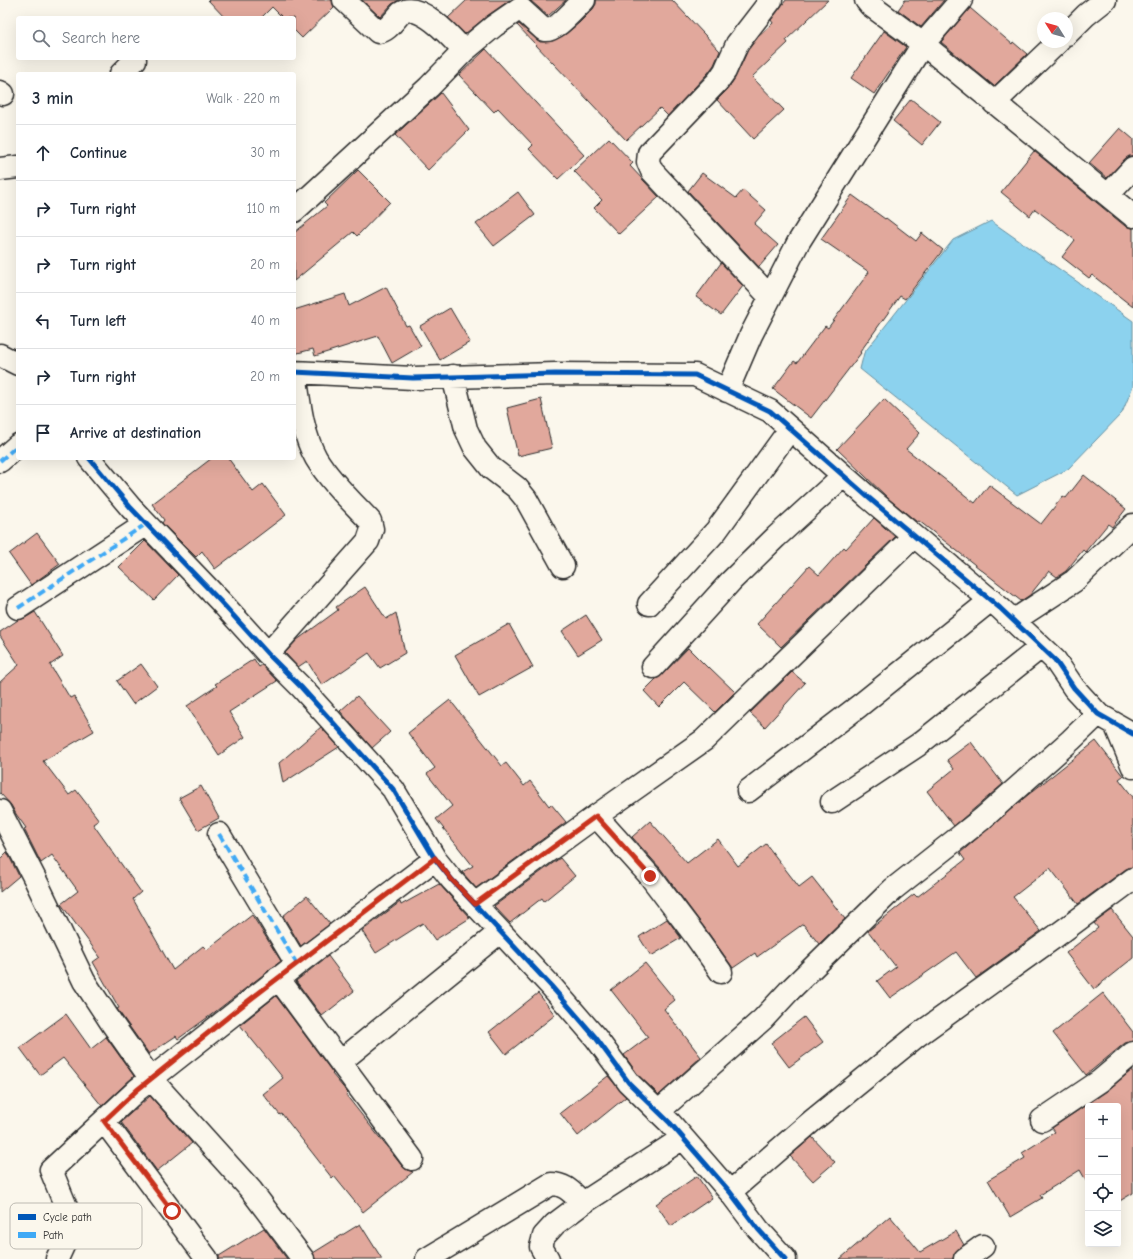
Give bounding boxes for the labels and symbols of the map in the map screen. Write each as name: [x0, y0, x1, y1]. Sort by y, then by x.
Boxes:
north arrow: [1037, 12, 1073, 48]
route end: [641, 867, 659, 885]
route start: [163, 1202, 181, 1220]
legend: [10, 1203, 142, 1249]
text: Cycle path: [43, 1211, 92, 1224]
text: Path: [43, 1229, 64, 1242]

